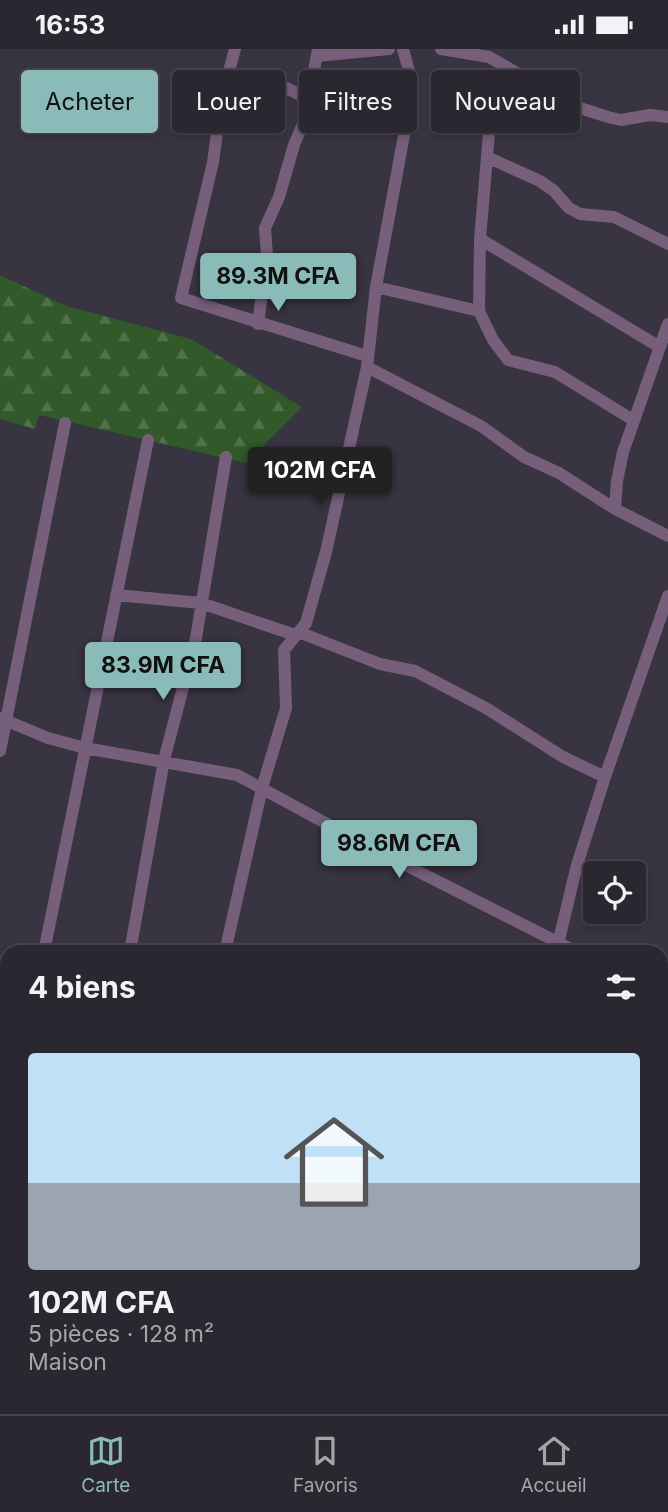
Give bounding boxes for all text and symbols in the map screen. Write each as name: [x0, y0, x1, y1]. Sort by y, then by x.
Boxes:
text: 16:53: [35, 9, 105, 40]
chip: Acheter: [21, 70, 158, 133]
chip: Louer: [172, 70, 285, 133]
chip: Filtres: [299, 70, 417, 133]
chip: Nouveau: [431, 70, 580, 133]
pin: 89.3M CFA: [198, 253, 358, 313]
text: 89.3M CFA: [216, 262, 340, 290]
pin: 102M CFA: [248, 447, 392, 507]
text: 102M CFA: [264, 456, 376, 484]
pin: 83.9M CFA: [83, 643, 243, 702]
text: 83.9M CFA: [101, 651, 225, 679]
pin: 98.6M CFA: [319, 821, 479, 880]
text: 98.6M CFA: [337, 829, 461, 857]
map controls: [583, 861, 646, 924]
button: locate: [583, 861, 646, 924]
icon: filters: [602, 968, 640, 1006]
text: 4 biens: [28, 969, 136, 1005]
icon: home: [271, 1099, 397, 1225]
text: 102M CFA: [28, 1284, 175, 1320]
text: 5 pièces · 128 m²: [28, 1320, 214, 1348]
text: Maison: [28, 1348, 107, 1376]
tab: Carte: [81, 1432, 130, 1497]
tab: Favoris: [293, 1432, 358, 1497]
tab: Accueil: [520, 1432, 587, 1497]

